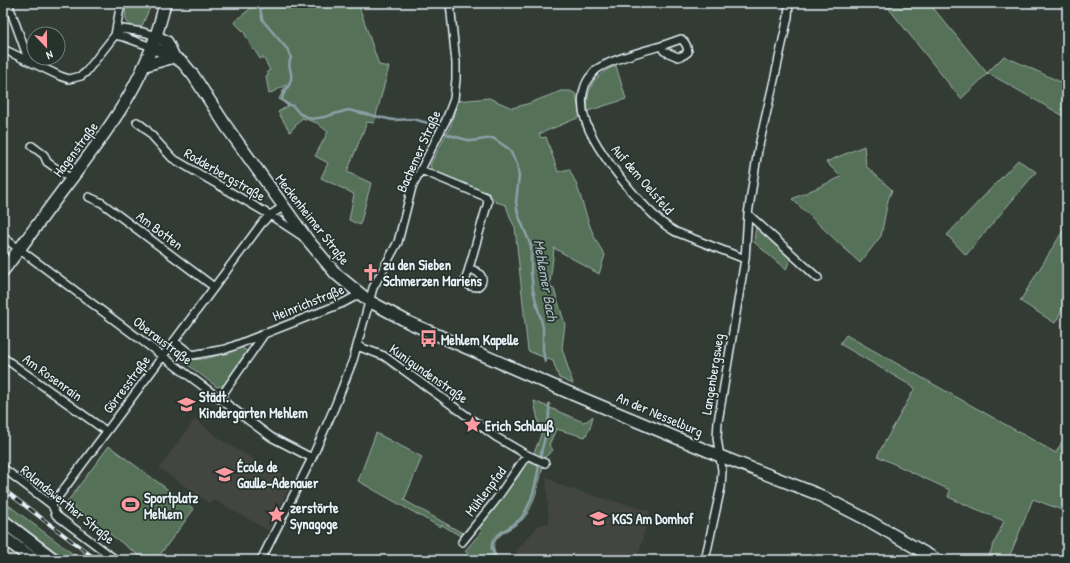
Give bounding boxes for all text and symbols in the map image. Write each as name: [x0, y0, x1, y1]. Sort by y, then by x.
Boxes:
north arrow: [26, 26, 66, 66]
text: N: [44, 48, 55, 63]
street label: Bachemer Straße: [391, 106, 446, 196]
street label: Hagenstraße: [48, 117, 103, 181]
street label: Auf dem Oelsfeld: [607, 140, 679, 218]
street label: Rodderbergstraße: [180, 143, 269, 206]
street label: Meckenheimer Straße: [271, 170, 355, 269]
street label: Am Botten: [133, 206, 187, 254]
water label: Mehlemer Bach: [529, 238, 564, 324]
place label: zu den Sieben Schmerzen Mariens: [383, 255, 483, 290]
church icon: zu den Sieben Schmerzen Mariens: [360, 262, 380, 282]
street label: Heinrichstraße: [269, 279, 347, 326]
street label: Oberaustraße: [129, 311, 197, 370]
bus stop icon: Mehlem Kapelle: [418, 329, 438, 349]
place label: Mehlem Kapelle: [441, 330, 519, 351]
street label: Langenbergsweg: [696, 332, 729, 416]
street label: Kunigundenstraße: [385, 339, 472, 408]
street label: Am Rosenrain: [19, 349, 87, 405]
street label: Görresstraße: [98, 351, 155, 418]
place label: Städt. Kindergarten Mehlem: [199, 387, 308, 424]
street label: An der Nesselburg: [614, 387, 706, 442]
school or university icon: Städt. Kindergarten Mehlem: [176, 394, 196, 414]
place icon: Erich Schlauß: [462, 415, 482, 435]
place label: Erich Schlauß: [485, 416, 554, 437]
place label: École de Gaulle-Adenauer: [237, 457, 319, 492]
street label: Rolandswerther Straße: [16, 460, 119, 549]
street label: Mühlenpfad: [460, 462, 511, 520]
school or university icon: École de Gaulle-Adenauer: [214, 464, 234, 484]
place label: Sportplatz Mehlem: [144, 488, 198, 523]
sports icon: Sportplatz Mehlem: [121, 495, 141, 515]
place label: zerstörte Synagoge: [290, 498, 339, 535]
place icon: zerstörte Synagoge: [267, 505, 287, 525]
school or university icon: KGS Am Domhof: [589, 508, 609, 528]
place label: KGS Am Domhof: [612, 509, 695, 528]

